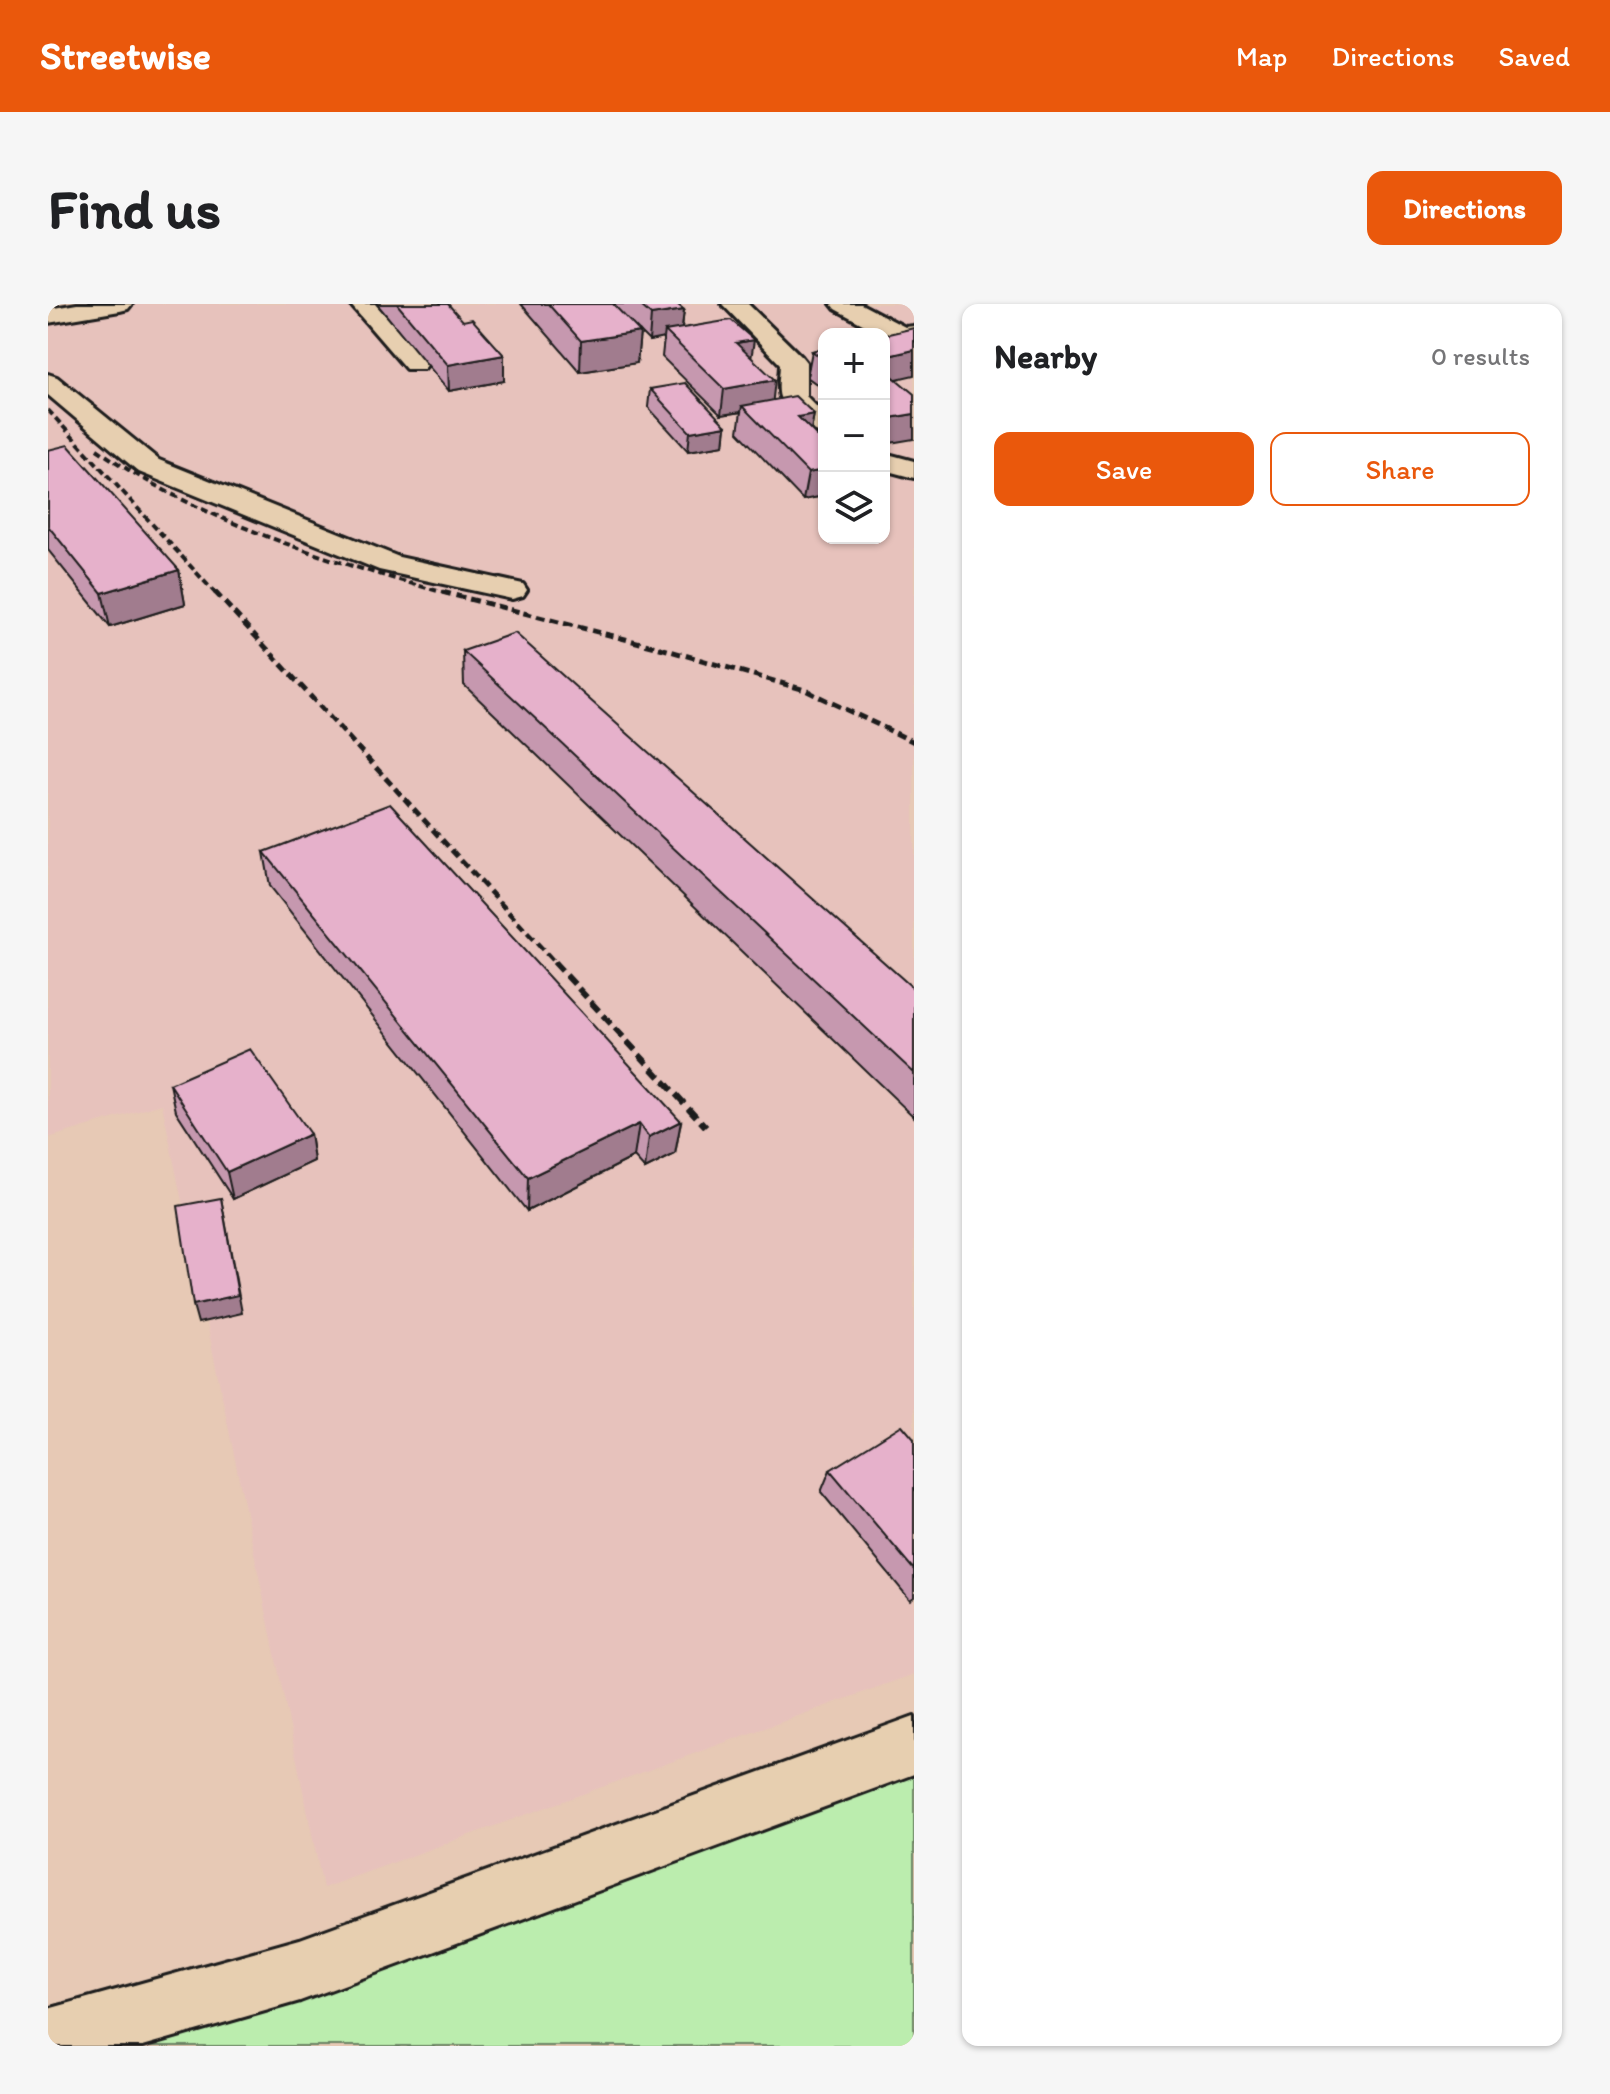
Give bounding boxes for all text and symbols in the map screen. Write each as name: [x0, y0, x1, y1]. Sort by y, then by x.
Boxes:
text: Streetwise: [40, 33, 211, 79]
text: Map: [1236, 39, 1287, 73]
text: Directions: [1331, 39, 1455, 73]
text: Saved: [1499, 39, 1570, 73]
button: Directions: [1367, 171, 1562, 245]
text: Find us: [48, 175, 221, 242]
map controls: [818, 328, 890, 544]
button: +: [818, 328, 890, 400]
text: Nearby: [994, 336, 1097, 377]
text: 0 results: [1431, 340, 1530, 372]
button: −: [818, 400, 890, 472]
button: Save: [994, 432, 1254, 506]
button: Share: [1270, 432, 1530, 506]
button: layers: [818, 472, 890, 544]

